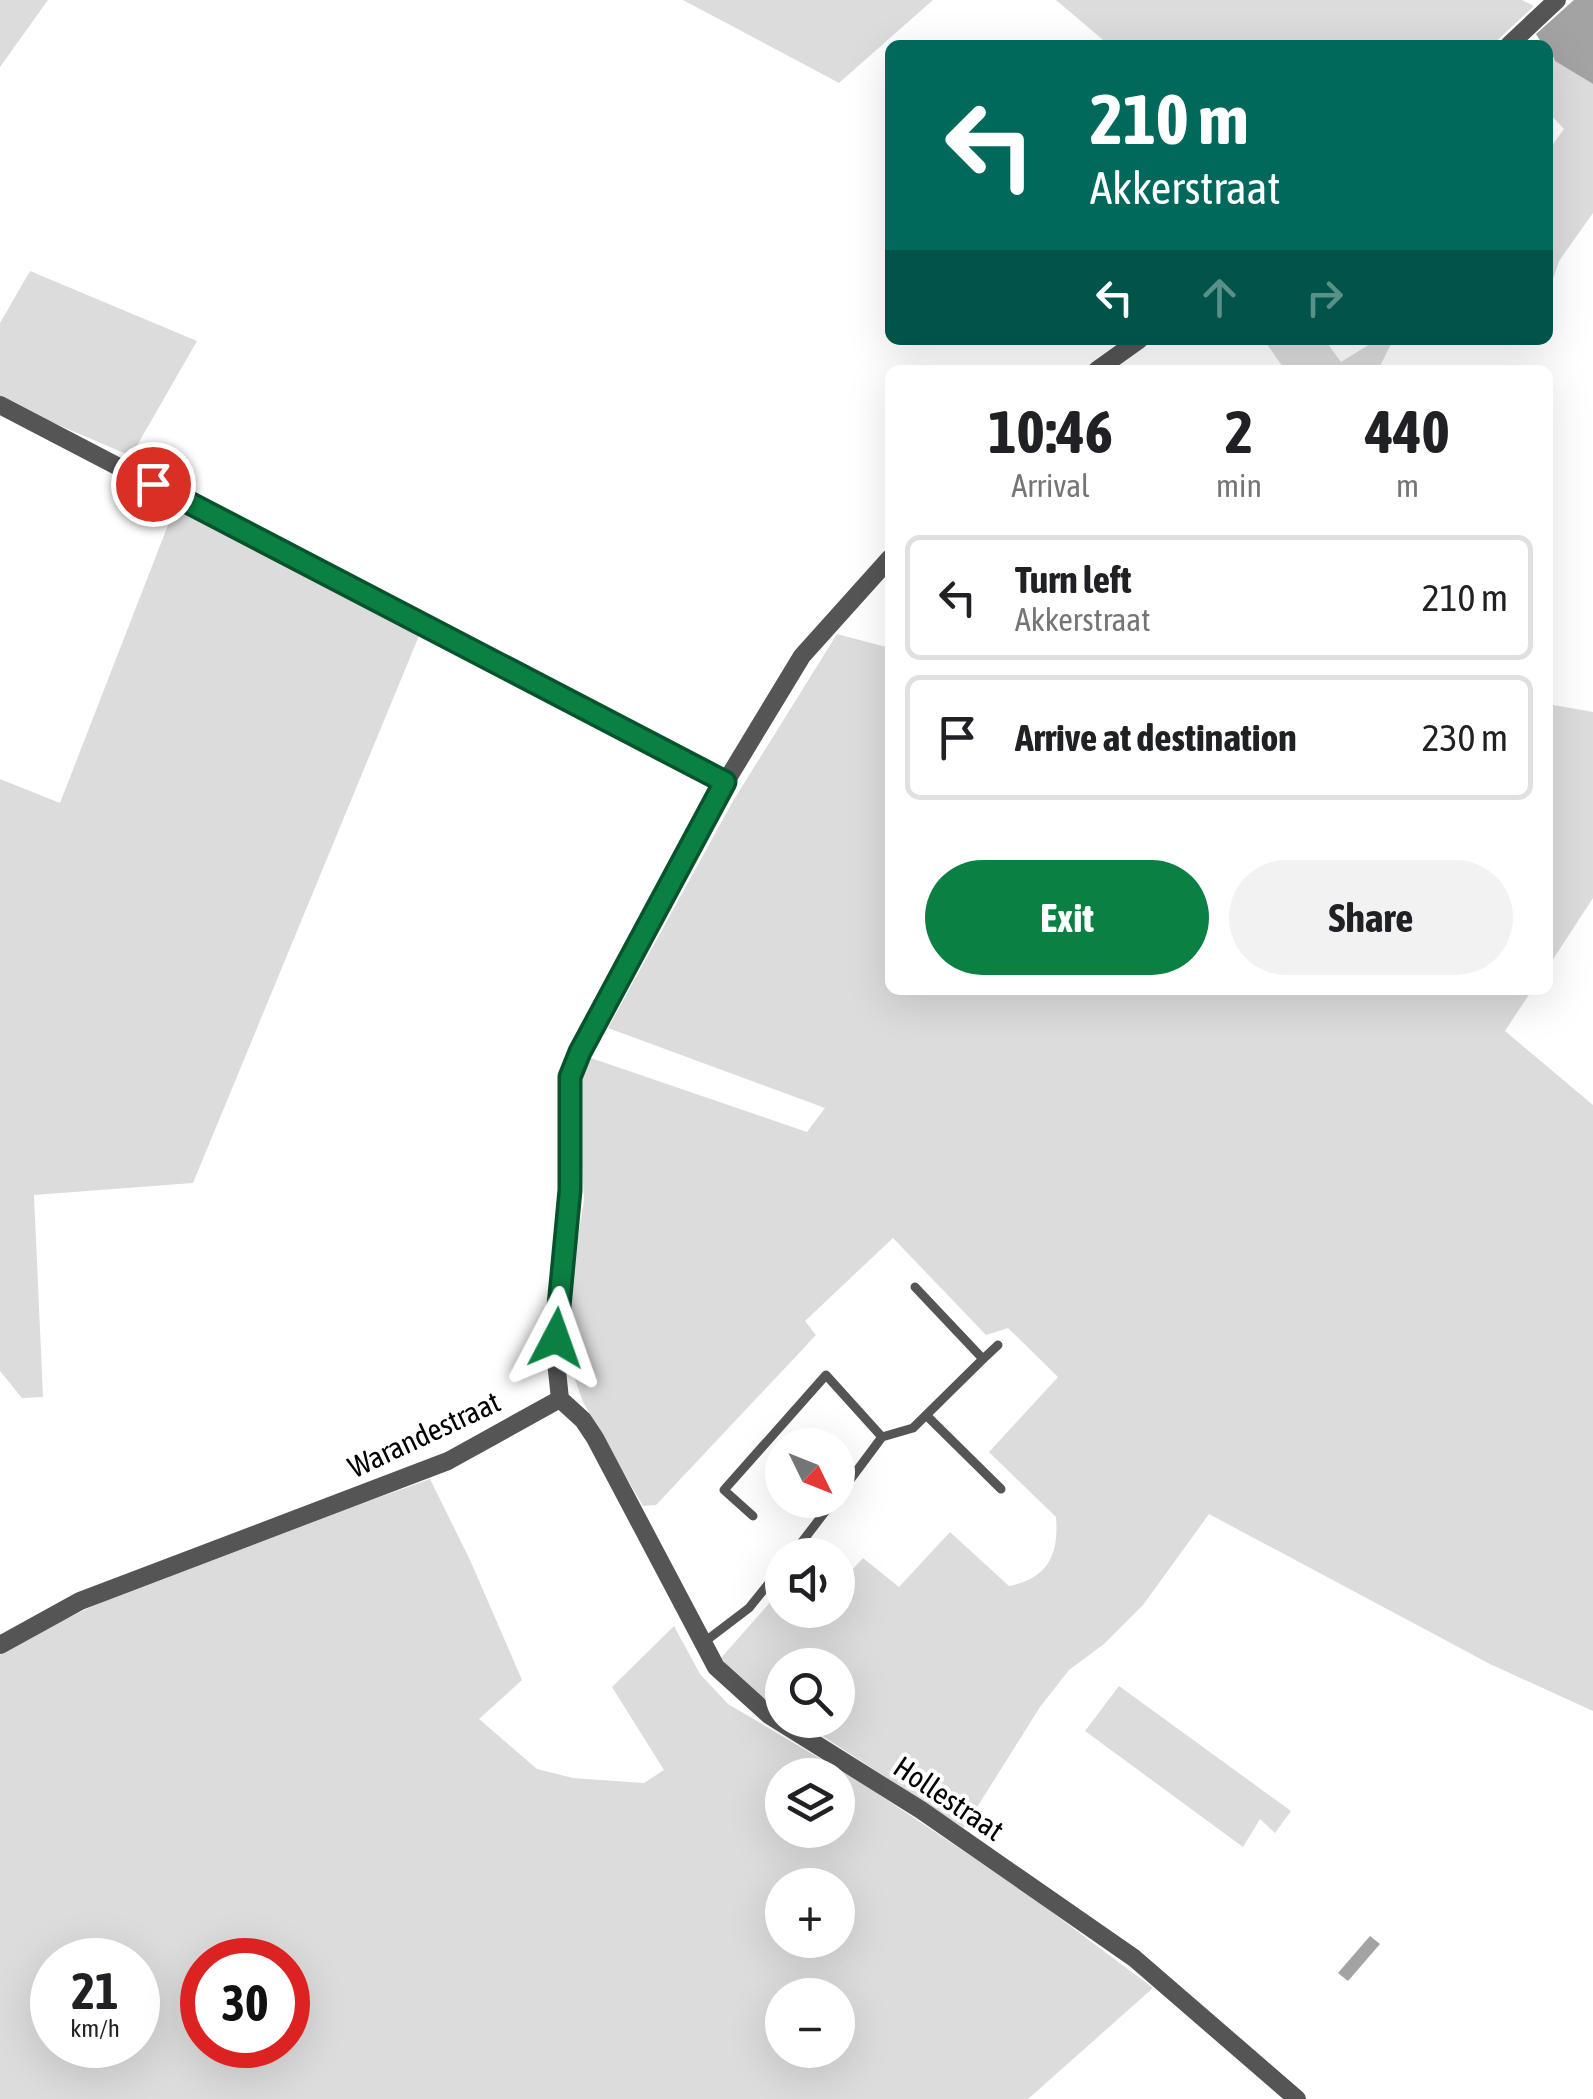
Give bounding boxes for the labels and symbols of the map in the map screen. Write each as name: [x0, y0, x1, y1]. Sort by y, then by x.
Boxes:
pin: [111, 442, 196, 527]
position arrow: [504, 1286, 608, 1390]
street label: Warandestraat: [343, 1384, 505, 1484]
north arrow: [765, 1428, 855, 1518]
street label: Hollestraat: [888, 1749, 1010, 1847]
speed limit sign: 30: [180, 1938, 310, 2068]

